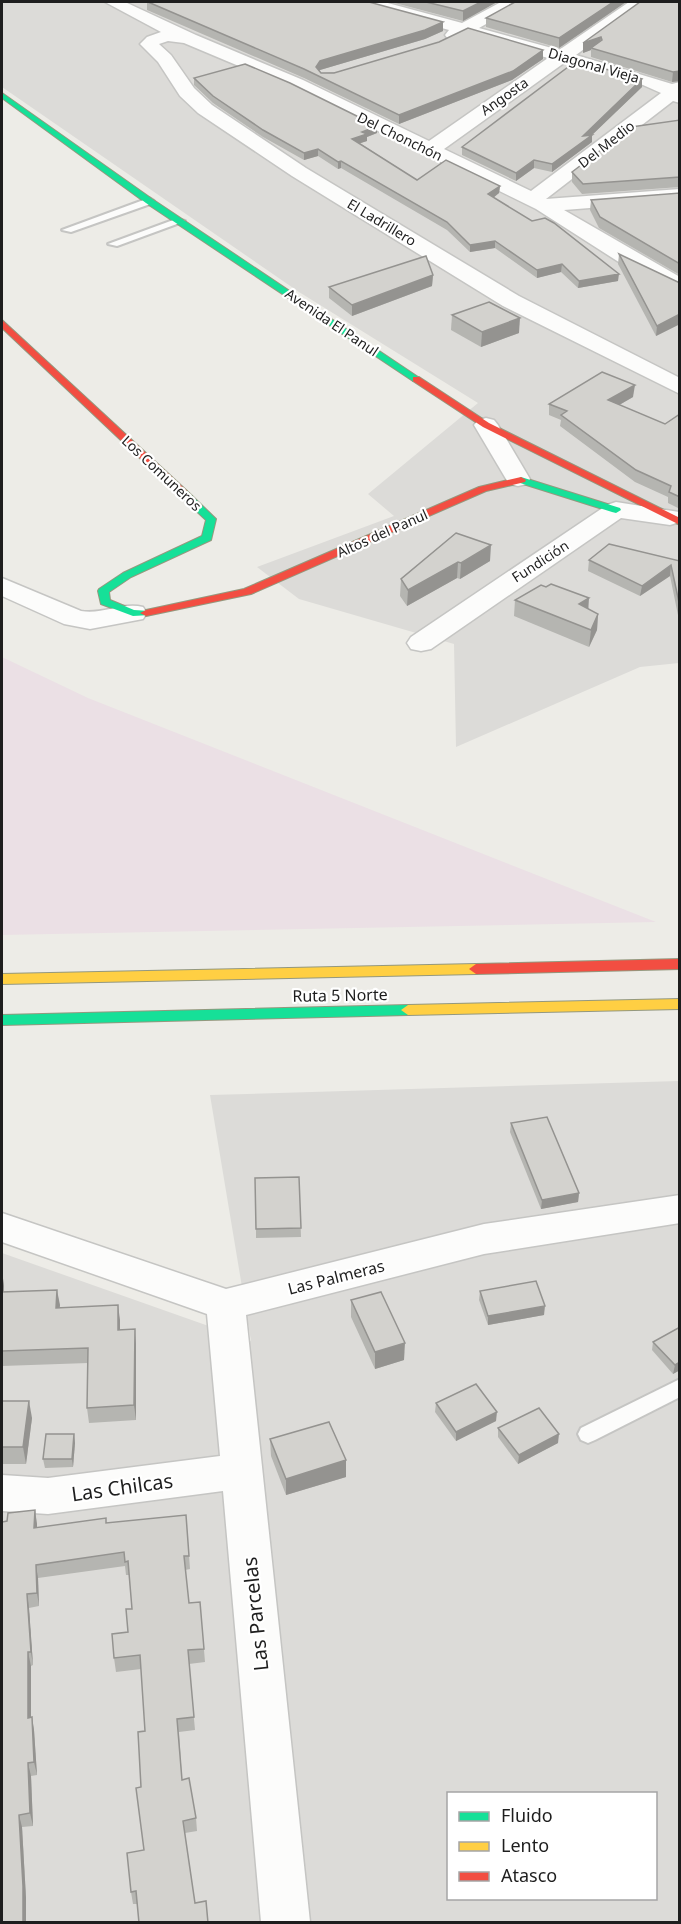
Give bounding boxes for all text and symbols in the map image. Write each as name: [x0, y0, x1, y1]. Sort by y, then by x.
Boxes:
street label: Diagonal Vieja: [546, 43, 642, 87]
street label: Angosta: [476, 73, 532, 119]
street label: Del Chonchón: [354, 107, 446, 165]
street label: Del Medio: [574, 116, 638, 172]
street label: El Ladrillero: [344, 194, 420, 250]
street label: Avenida El Panul: [282, 284, 382, 360]
street label: Los Comuneros: [118, 431, 206, 515]
street label: Altos del Panul: [334, 505, 430, 561]
street label: Fundición: [508, 536, 572, 586]
street label: Ruta 5 Norte: [292, 983, 388, 1007]
street label: Las Palmeras: [285, 1254, 387, 1300]
street label: Las Chilcas: [70, 1467, 174, 1507]
street label: Las Parcelas: [236, 1556, 274, 1672]
legend: [447, 1792, 657, 1900]
text: Fluido: [501, 1803, 553, 1827]
text: Lento: [501, 1833, 549, 1857]
text: Atasco: [501, 1863, 557, 1887]

